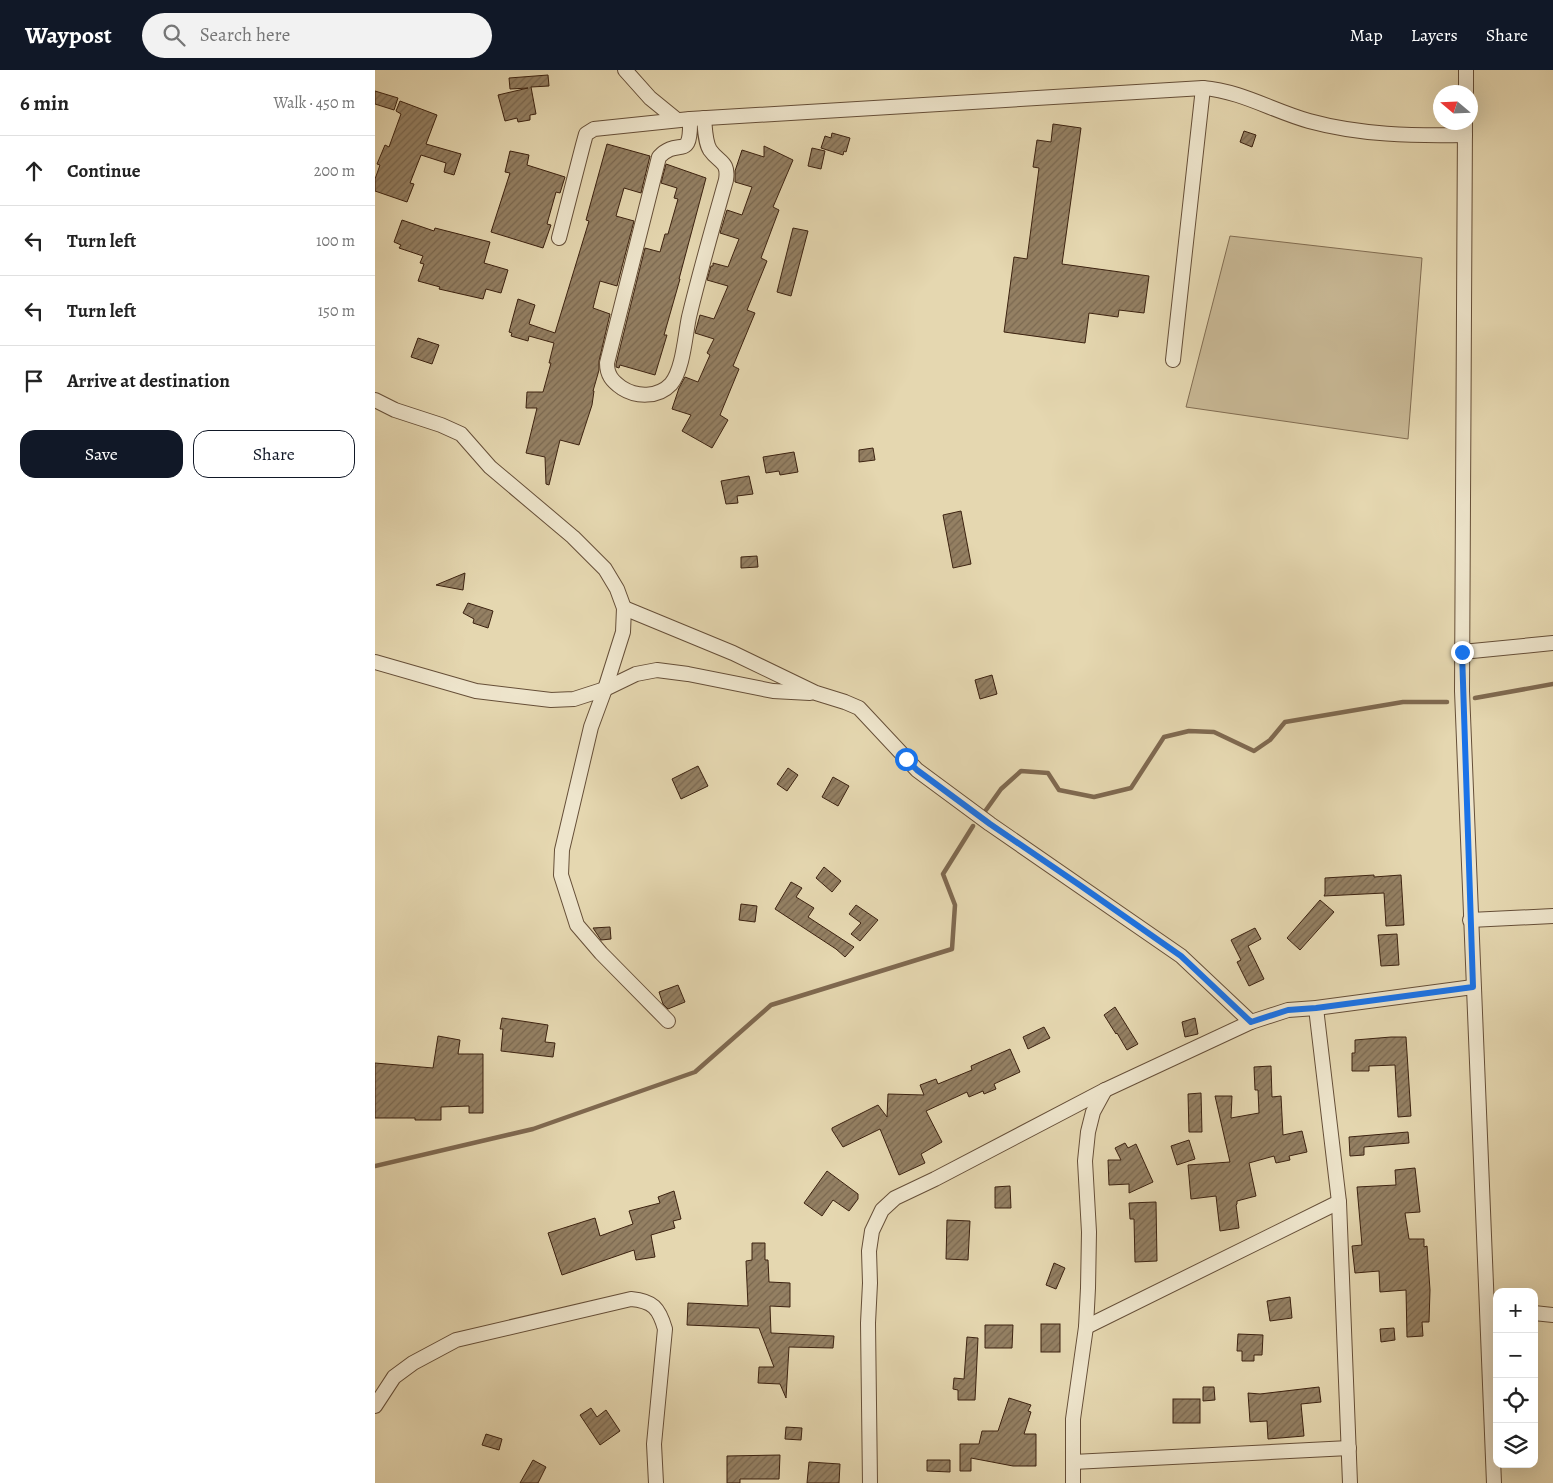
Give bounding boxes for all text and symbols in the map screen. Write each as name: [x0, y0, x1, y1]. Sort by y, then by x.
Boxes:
search box: [142, 13, 492, 58]
text: Waypost: [25, 19, 112, 51]
icon: search: [160, 21, 188, 49]
text: Search here: [200, 22, 290, 48]
text: Map: [1350, 23, 1383, 47]
text: Layers: [1411, 23, 1458, 47]
text: Share: [1486, 23, 1528, 47]
north arrow: [1433, 85, 1478, 130]
text: 6 min: [20, 89, 69, 117]
text: Walk · 450 m: [273, 92, 355, 114]
icon: ahead: [20, 157, 48, 185]
text: Continue: [67, 158, 141, 184]
text: 200 m: [314, 160, 355, 182]
icon: left: [20, 227, 48, 255]
text: Turn left: [67, 228, 136, 254]
text: 100 m: [316, 230, 355, 252]
icon: left: [20, 297, 48, 325]
text: Turn left: [67, 298, 136, 324]
text: 150 m: [318, 300, 355, 322]
icon: arrive: [20, 367, 48, 395]
text: Arrive at destination: [67, 368, 230, 394]
button: Save: [20, 430, 183, 478]
button: Share: [193, 430, 355, 478]
route end: [1451, 641, 1474, 664]
route start: [895, 748, 918, 771]
map controls: [1493, 1288, 1538, 1468]
button: +: [1493, 1288, 1538, 1333]
button: −: [1493, 1333, 1538, 1378]
button: locate: [1493, 1378, 1538, 1423]
button: layers: [1493, 1423, 1538, 1468]

